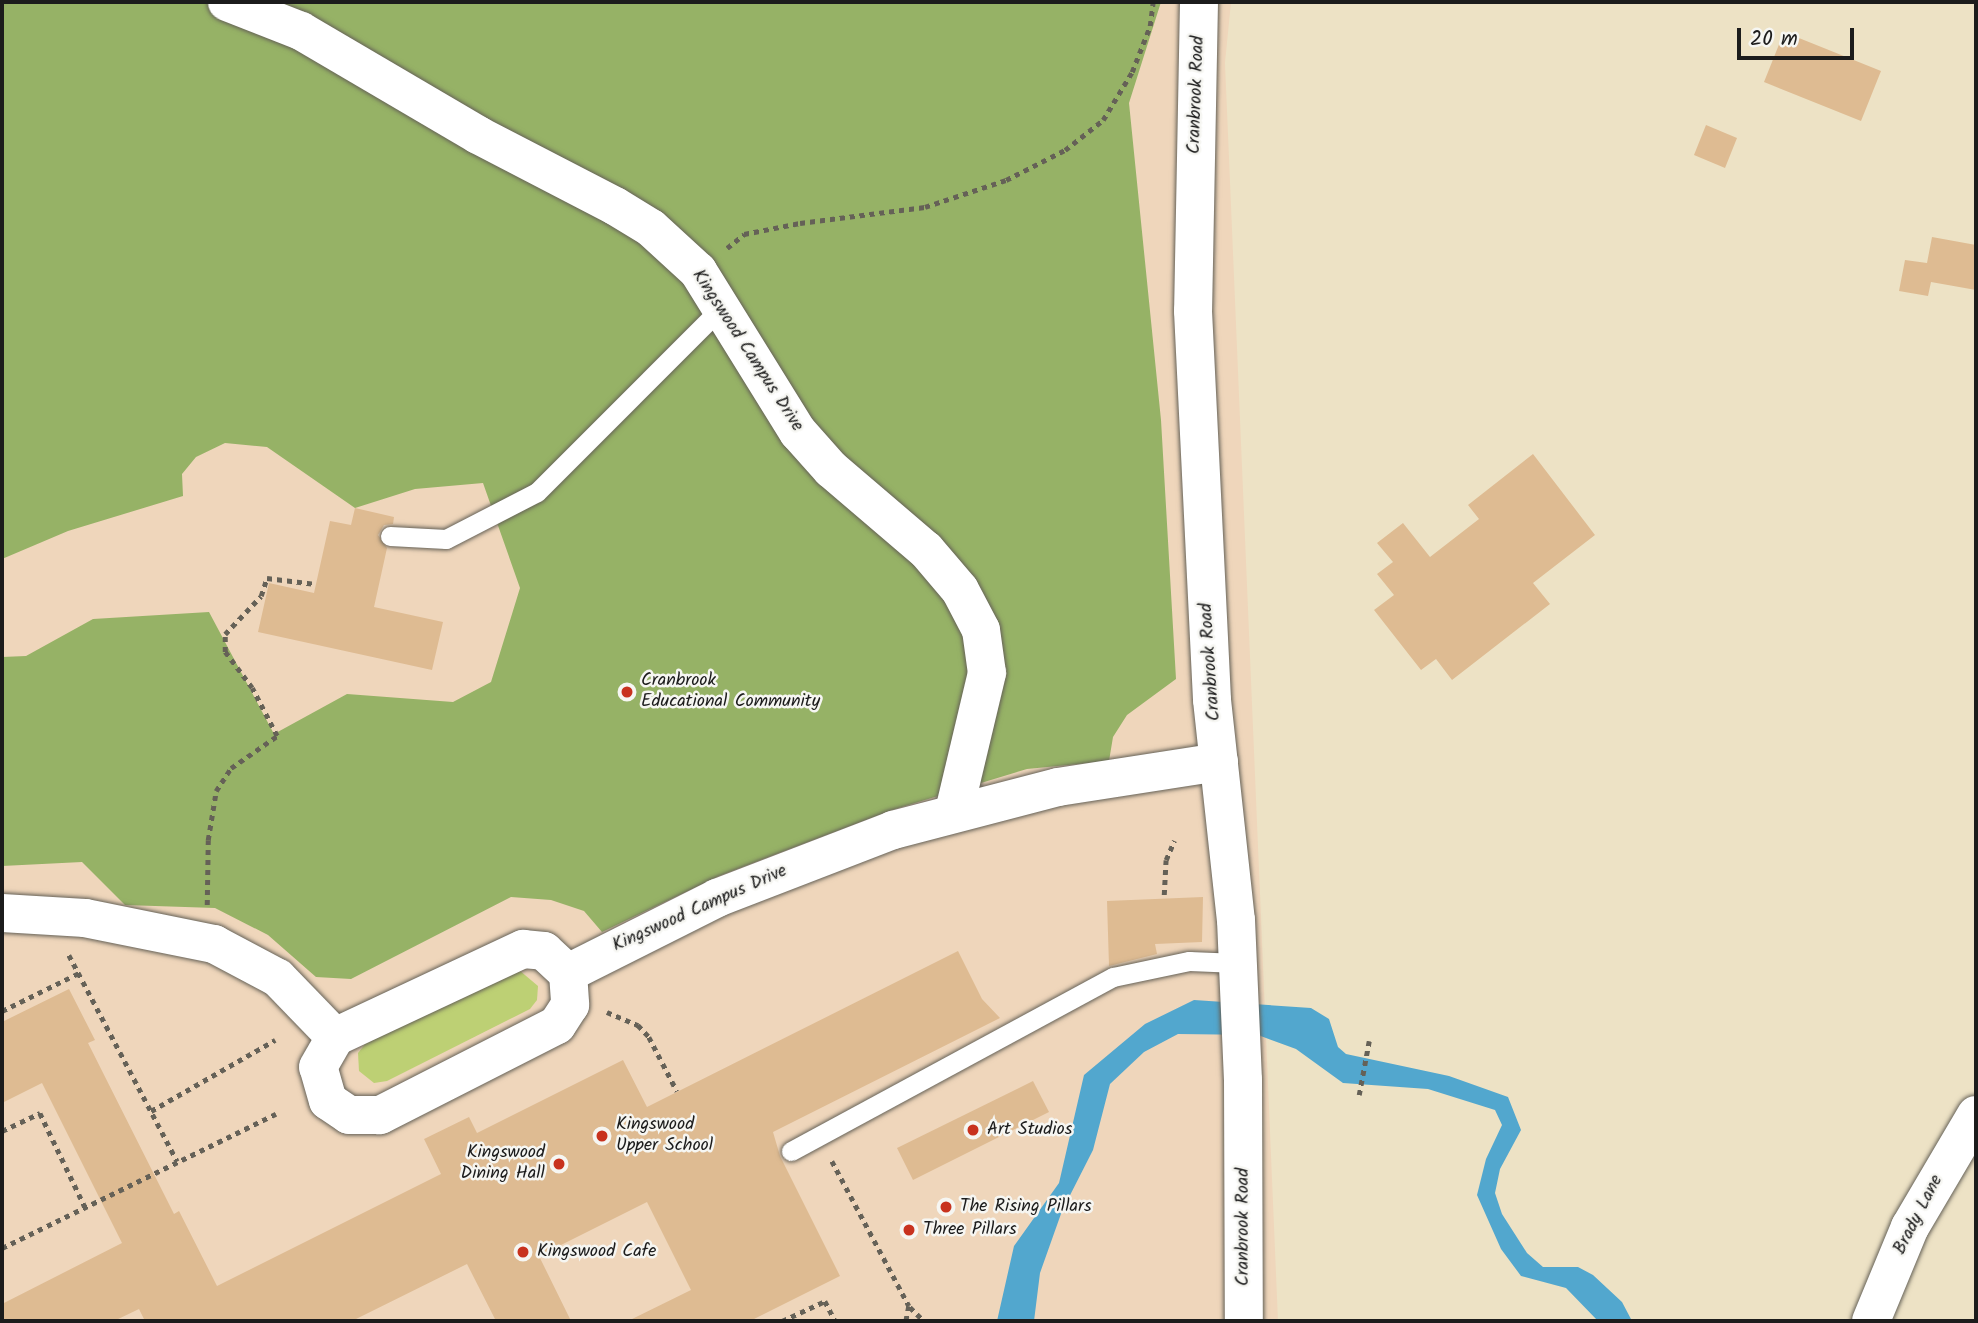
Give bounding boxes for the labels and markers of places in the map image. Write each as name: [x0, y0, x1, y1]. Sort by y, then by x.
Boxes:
place label: Cranbrook Educational Community: [641, 671, 820, 714]
marker: Cranbrook Educational Community: [619, 684, 635, 700]
place label: Kingswood Upper School: [616, 1115, 713, 1158]
place label: Art Studios: [987, 1119, 1072, 1141]
marker: Art Studios: [965, 1122, 981, 1138]
marker: Kingswood Upper School: [594, 1128, 610, 1144]
place label: Kingswood Dining Hall: [461, 1143, 545, 1186]
marker: Kingswood Dining Hall: [551, 1156, 567, 1172]
place label: The Rising Pillars: [960, 1196, 1092, 1218]
marker: The Rising Pillars: [938, 1199, 954, 1215]
place label: Three Pillars: [923, 1219, 1017, 1241]
marker: Three Pillars: [901, 1222, 917, 1238]
place label: Kingswood Cafe: [537, 1241, 656, 1263]
marker: Kingswood Cafe: [515, 1244, 531, 1260]

